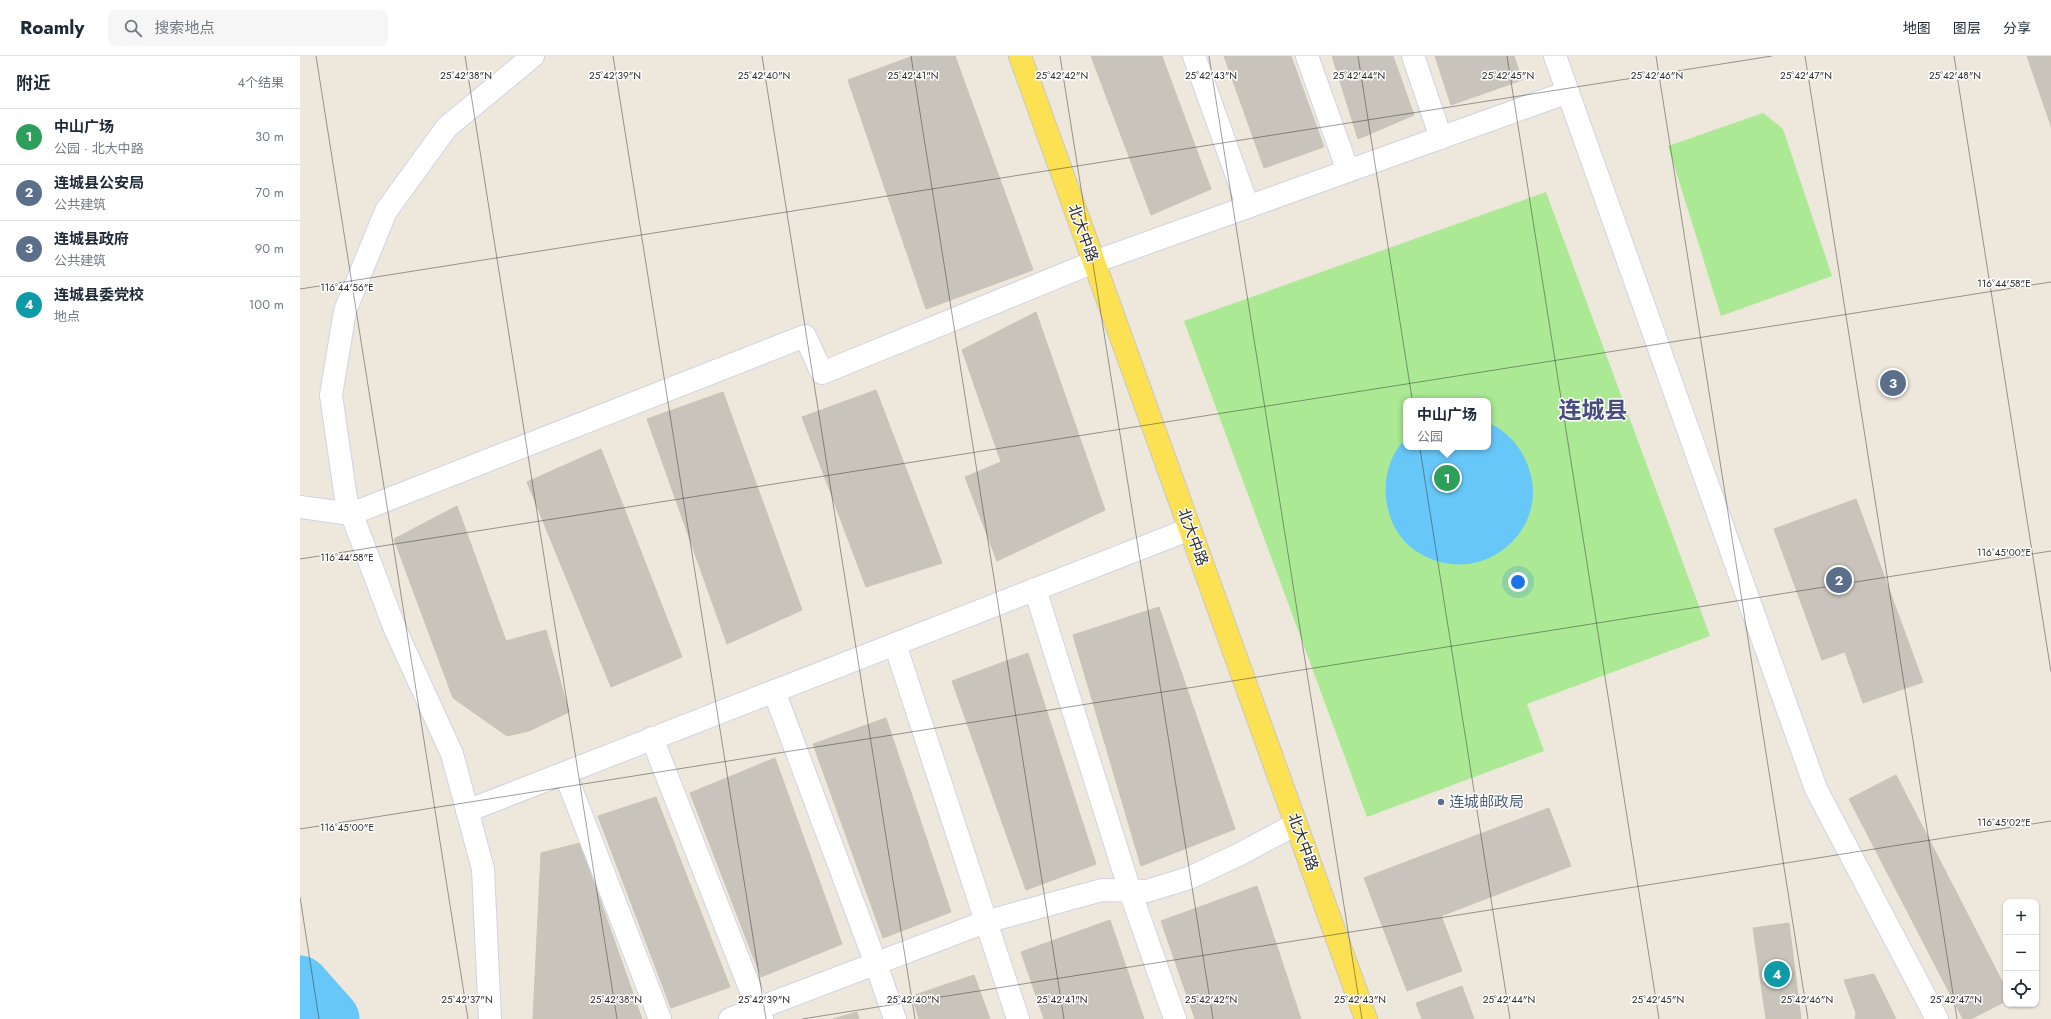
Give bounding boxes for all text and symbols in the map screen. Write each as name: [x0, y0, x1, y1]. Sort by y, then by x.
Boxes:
search box: [108, 10, 388, 46]
text: Roamly: [20, 14, 84, 41]
icon: search: [122, 17, 144, 39]
text: 搜索地点: [154, 17, 214, 39]
text: 地图: [1903, 18, 1931, 38]
text: 图层: [1953, 18, 1981, 38]
text: 分享: [2003, 18, 2031, 38]
text: 25°42'38"N: [440, 68, 492, 83]
text: 25°42'39"N: [589, 68, 641, 83]
text: 25°42'40"N: [738, 68, 790, 83]
text: 25°42'41"N: [887, 68, 939, 83]
text: 25°42'42"N: [1036, 68, 1088, 83]
text: 25°42'43"N: [1185, 68, 1237, 83]
text: 25°42'44"N: [1333, 68, 1385, 83]
text: 25°42'45"N: [1482, 68, 1534, 83]
text: 25°42'46"N: [1631, 68, 1683, 83]
text: 25°42'47"N: [1780, 68, 1832, 83]
text: 25°42'48"N: [1929, 68, 1981, 83]
text: 附近: [16, 71, 50, 95]
text: 4个结果: [237, 73, 284, 92]
text: 中山广场: [54, 116, 114, 138]
text: 1: [26, 127, 32, 146]
text: 30 m: [255, 127, 284, 146]
text: 公园 · 北大中路: [54, 139, 144, 158]
text: 连城县公安局: [54, 172, 144, 194]
text: 2: [25, 183, 33, 202]
text: 70 m: [255, 183, 284, 202]
text: 公共建筑: [54, 195, 106, 214]
street label: 北大中路: [1062, 201, 1104, 265]
text: 连城县政府: [54, 228, 129, 250]
text: 3: [25, 239, 33, 258]
text: 90 m: [255, 239, 284, 258]
text: 公共建筑: [54, 251, 106, 270]
text: 116°44'58"E: [1977, 276, 2031, 291]
text: 116°44'56"E: [320, 280, 374, 295]
text: 连城县委党校: [54, 284, 144, 306]
text: 4: [24, 295, 34, 314]
text: 100 m: [249, 295, 284, 314]
text: 地点: [54, 307, 80, 326]
pin: 3: [1880, 368, 1906, 398]
district label: 连城县: [1559, 393, 1628, 427]
popup: [1403, 398, 1491, 450]
text: 中山广场: [1417, 404, 1477, 426]
text: 公园: [1417, 427, 1443, 446]
pin: 1: [1434, 463, 1460, 493]
street label: 北大中路: [1172, 505, 1214, 569]
text: 116°45'00"E: [1977, 545, 2031, 560]
text: 116°44'58"E: [320, 550, 374, 565]
pin: 2: [1826, 565, 1852, 595]
your location: [1508, 572, 1528, 592]
place label: 连城邮政局: [1449, 791, 1524, 813]
marker: 连城邮政局: [1436, 797, 1446, 807]
street label: 北大中路: [1282, 810, 1324, 874]
text: 116°45'02"E: [1977, 815, 2031, 830]
text: 116°45'00"E: [320, 820, 374, 835]
map controls: [2003, 899, 2039, 1007]
button: +: [2003, 899, 2039, 935]
button: −: [2003, 935, 2039, 971]
pin: 4: [1764, 959, 1790, 989]
button: locate: [2003, 971, 2039, 1007]
text: 25°42'37"N: [441, 992, 493, 1007]
text: 25°42'38"N: [590, 992, 642, 1007]
text: 25°42'39"N: [738, 992, 790, 1007]
text: 25°42'40"N: [887, 992, 939, 1007]
text: 25°42'41"N: [1036, 992, 1088, 1007]
text: 25°42'42"N: [1185, 992, 1237, 1007]
text: 25°42'43"N: [1334, 992, 1386, 1007]
text: 25°42'44"N: [1483, 992, 1535, 1007]
text: 25°42'45"N: [1632, 992, 1684, 1007]
text: 25°42'46"N: [1781, 992, 1833, 1007]
text: 25°42'47"N: [1930, 992, 1982, 1007]

